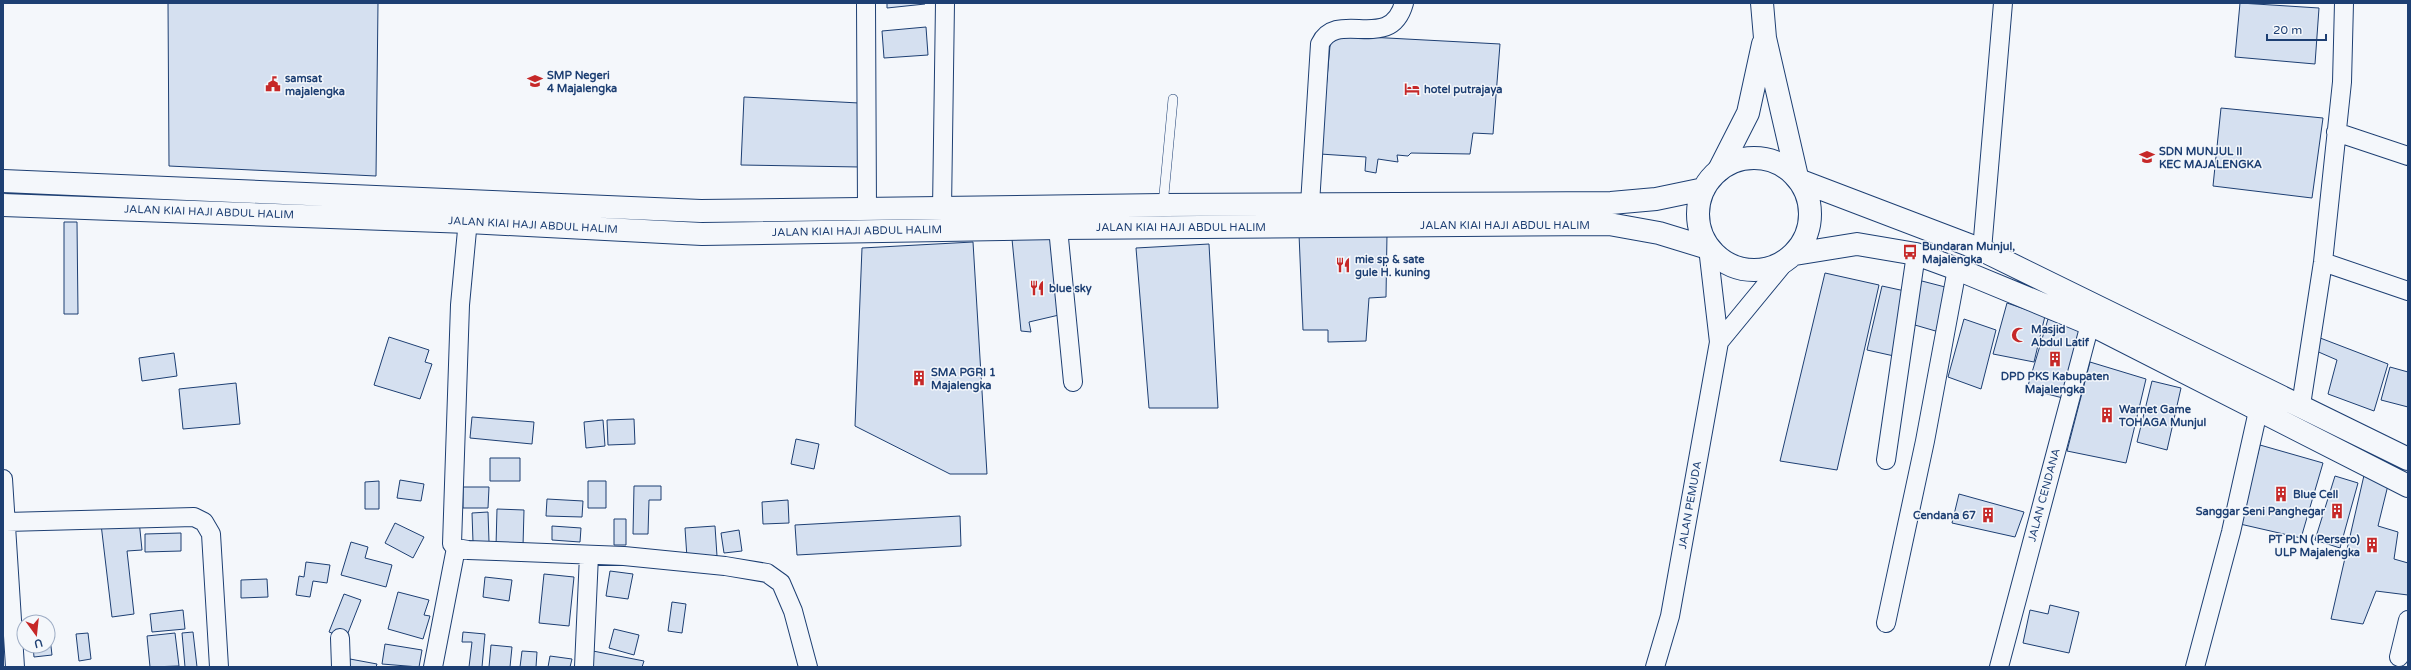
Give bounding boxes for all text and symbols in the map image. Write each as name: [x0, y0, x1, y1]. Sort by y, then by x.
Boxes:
scale bar: [2267, 16, 2326, 42]
text: 20 m: [2273, 23, 2302, 37]
place label: SMP Negeri 4 Majalengka: [547, 69, 617, 96]
place label: samsat majalengka: [285, 72, 345, 99]
school or university icon: SMP Negeri 4 Majalengka: [526, 72, 544, 90]
public building icon: samsat majalengka: [264, 75, 282, 93]
hotel icon: hotel putrajaya: [1403, 80, 1421, 98]
place label: hotel putrajaya: [1424, 83, 1502, 97]
place label: SDN MUNJUL II KEC MAJALENGKA: [2159, 145, 2262, 171]
school or university icon: SDN MUNJUL II KEC MAJALENGKA: [2138, 148, 2156, 166]
street label: JALAN KIAI HAJI ABDUL HALIM: [124, 203, 294, 221]
street label: JALAN KIAI HAJI ABDUL HALIM: [448, 214, 618, 236]
street label: JALAN KIAI HAJI ABDUL HALIM: [1420, 219, 1590, 232]
street label: JALAN KIAI HAJI ABDUL HALIM: [1096, 221, 1266, 234]
street label: JALAN KIAI HAJI ABDUL HALIM: [772, 223, 942, 239]
place label: Bundaran Munjul, Majalengka: [1922, 240, 2015, 267]
bus stop icon: Bundaran Munjul, Majalengka: [1901, 243, 1919, 261]
place label: mie sp & sate gule H. kuning: [1355, 253, 1430, 280]
restaurant icon: mie sp & sate gule H. kuning: [1334, 256, 1352, 274]
restaurant icon: blue sky: [1028, 279, 1046, 297]
place label: blue sky: [1049, 282, 1092, 296]
place label: Masjid Abdul Latif: [2031, 323, 2090, 349]
mosque icon: Masjid Abdul Latif: [2010, 326, 2028, 344]
building icon: DPD PKS Kabupaten Majalengka: [2046, 350, 2064, 368]
place label: SMA PGRI 1 Majalengka: [931, 366, 996, 393]
building icon: SMA PGRI 1 Majalengka: [910, 369, 928, 387]
place label: DPD PKS Kabupaten Majalengka: [2001, 370, 2110, 397]
place label: Warnet Game TOHAGA Munjul: [2118, 403, 2206, 430]
building icon: Warnet Game TOHAGA Munjul: [2098, 406, 2116, 424]
street label: JALAN CENDANA: [2025, 447, 2063, 543]
street label: JALAN PEMUDA: [1676, 460, 1704, 550]
building icon: Blue Cell: [2272, 485, 2290, 503]
place label: Blue Cell: [2293, 488, 2339, 501]
building icon: Sanggar Seni Panghegar: [2328, 502, 2346, 520]
place label: Sanggar Seni Panghegar: [2196, 505, 2326, 519]
building icon: Cendana 67: [1979, 506, 1997, 524]
place label: Cendana 67: [1913, 509, 1976, 522]
place label: PT PLN ( Persero) ULP Majalengka: [2268, 533, 2361, 560]
building icon: PT PLN ( Persero) ULP Majalengka: [2363, 536, 2381, 554]
north arrow: [16, 614, 56, 654]
text: U: [33, 636, 44, 651]

